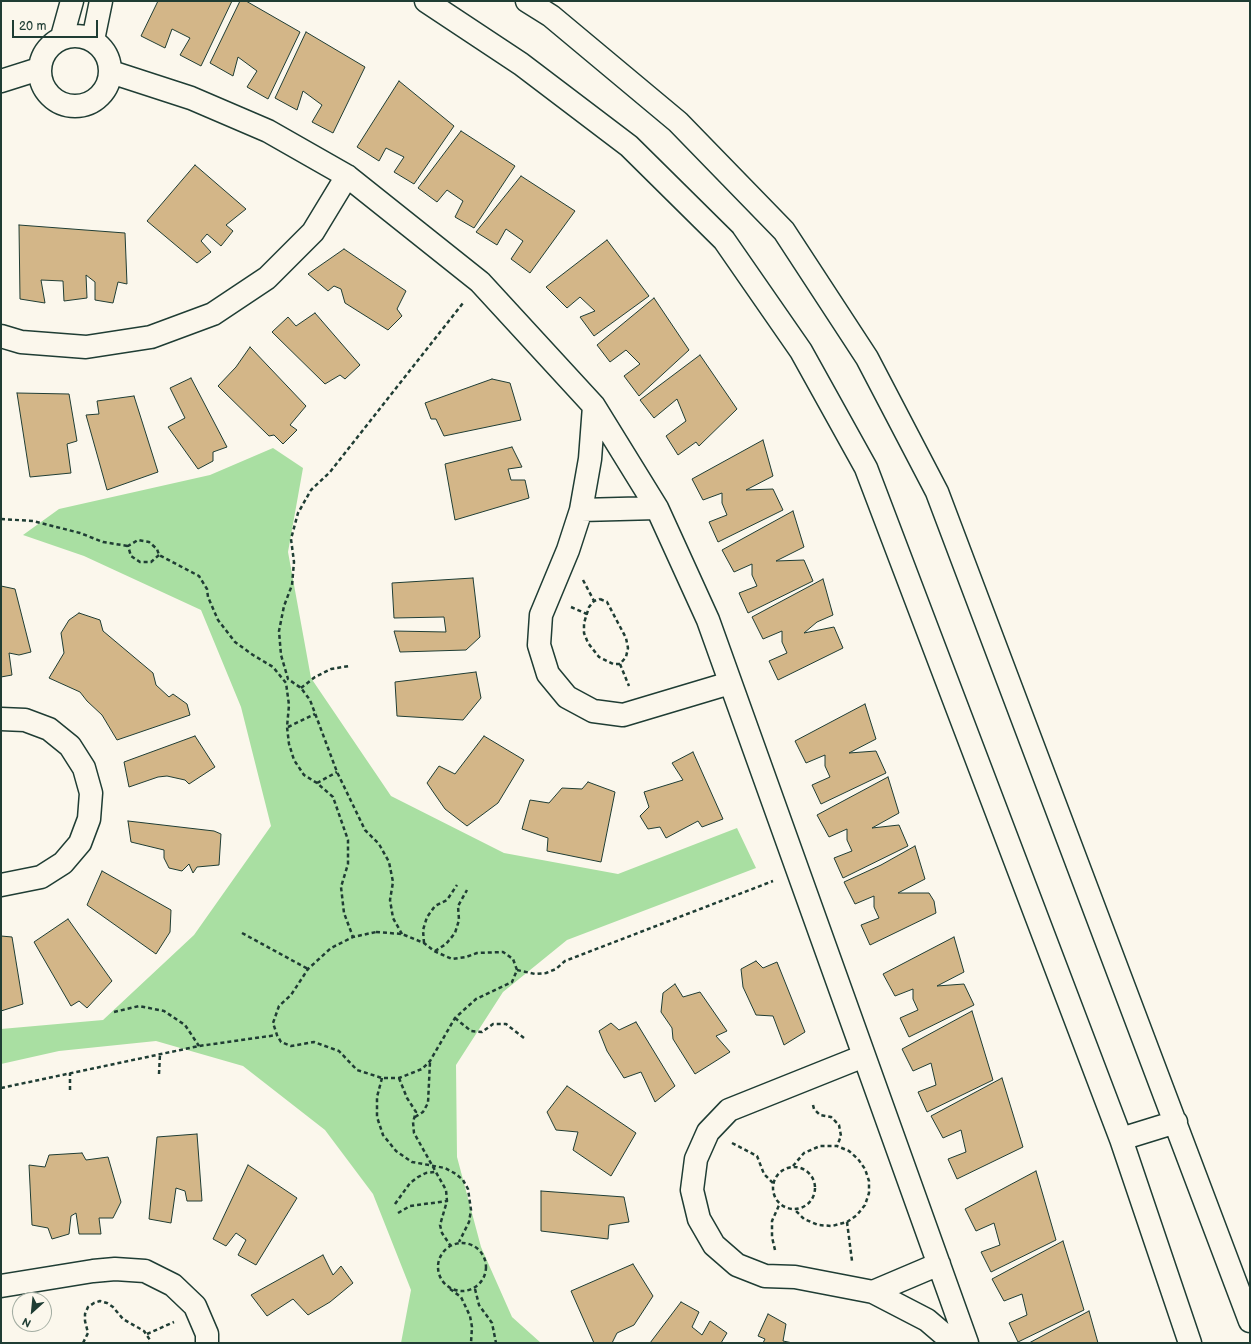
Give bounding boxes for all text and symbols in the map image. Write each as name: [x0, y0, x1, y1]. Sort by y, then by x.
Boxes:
scale bar: [14, 12, 100, 38]
text: 20 m: [19, 19, 46, 34]
north arrow: [12, 1292, 52, 1332]
text: N: [20, 1315, 33, 1330]

